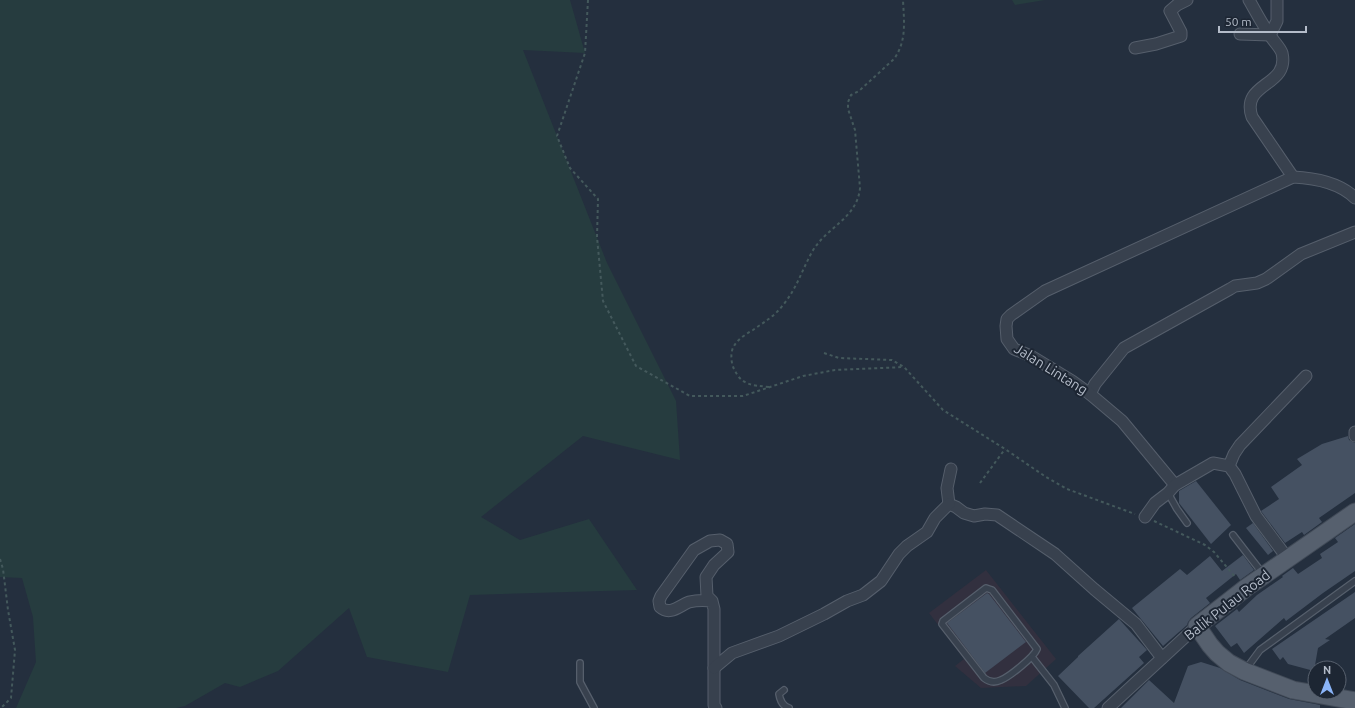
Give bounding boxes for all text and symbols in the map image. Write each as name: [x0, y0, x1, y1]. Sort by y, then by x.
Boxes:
scale bar: [1219, 8, 1306, 34]
text: 50 m: [1225, 15, 1252, 28]
street label: Jalan Lintang: [1011, 340, 1091, 398]
street label: Balik Pulau Road: [1181, 567, 1273, 643]
north arrow: [1307, 660, 1347, 700]
text: N: [1323, 664, 1331, 676]

